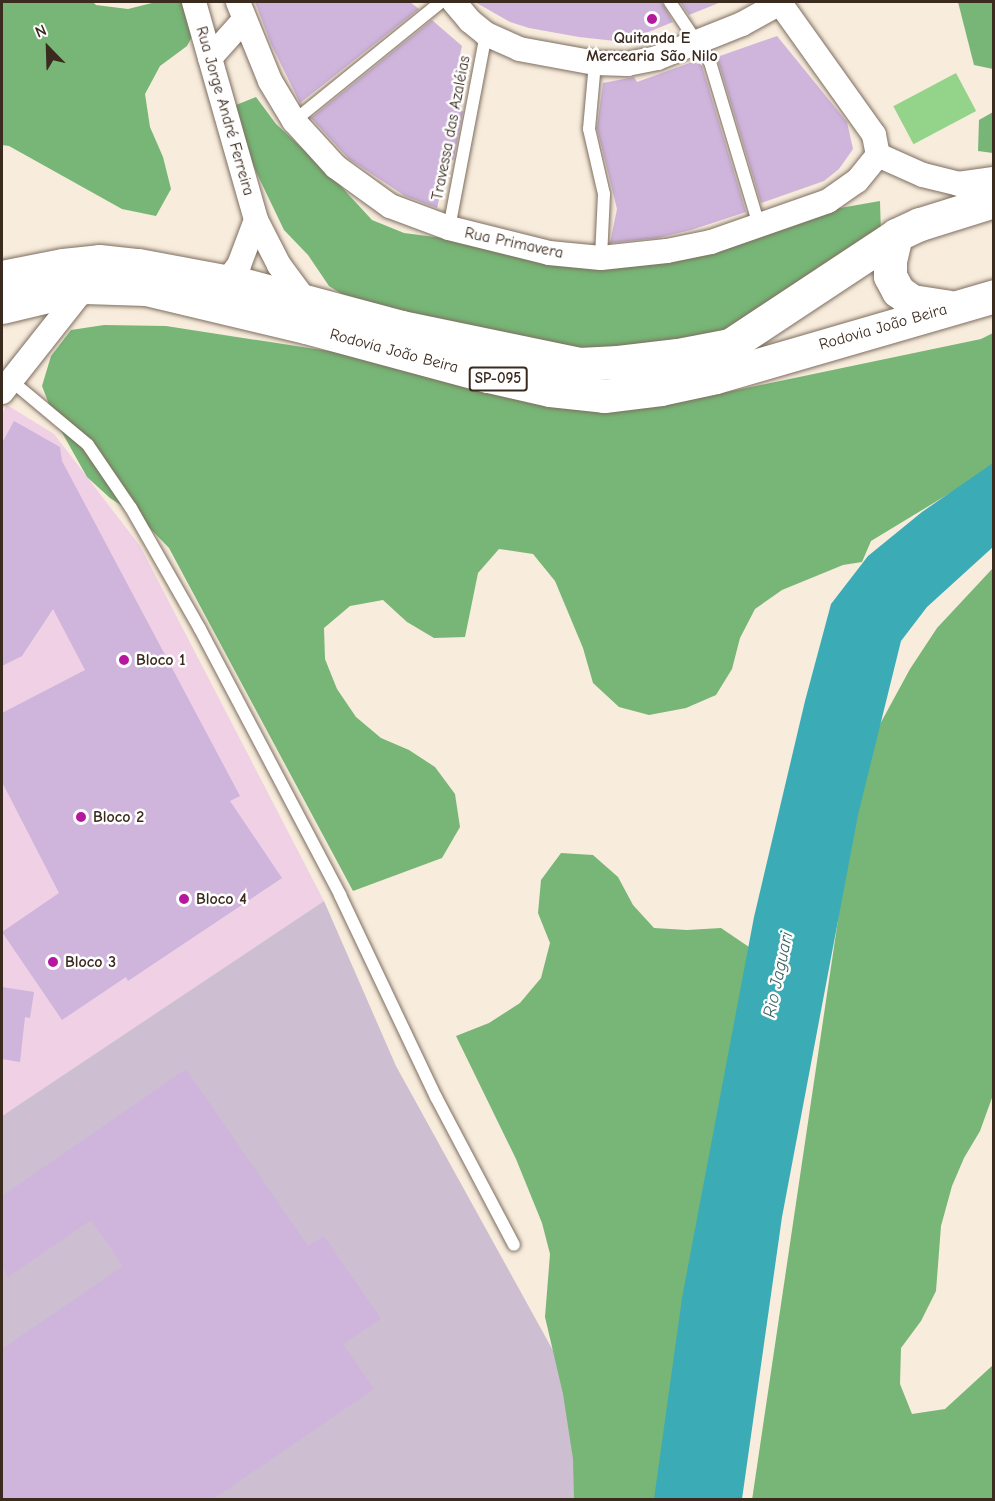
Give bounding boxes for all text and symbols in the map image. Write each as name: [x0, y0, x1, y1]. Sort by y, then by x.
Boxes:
marker: Quitanda E Mercearia São Nilo: [645, 12, 659, 26]
north arrow: [18, 18, 78, 78]
text: N: [33, 21, 49, 42]
street label: Rua Jorge André Ferreira: [192, 24, 258, 198]
place label: Quitanda E Mercearia São Nilo: [586, 28, 718, 66]
street label: Travessa das Azaléias: [428, 54, 474, 202]
street label: Rua Primavera: [463, 223, 565, 263]
street label: Rodovia João Beira: [817, 300, 949, 354]
street label: Rodovia João Beira: [328, 325, 460, 377]
road number: SP-095: [468, 367, 528, 391]
place label: Bloco 1: [136, 650, 186, 670]
marker: Bloco 1: [117, 653, 131, 667]
place label: Bloco 2: [93, 807, 144, 827]
marker: Bloco 2: [74, 810, 88, 824]
place label: Bloco 4: [196, 889, 247, 909]
marker: Bloco 4: [177, 892, 191, 906]
water label: Rio Jaguari: [759, 930, 799, 1020]
place label: Bloco 3: [65, 952, 116, 972]
marker: Bloco 3: [46, 955, 60, 969]

